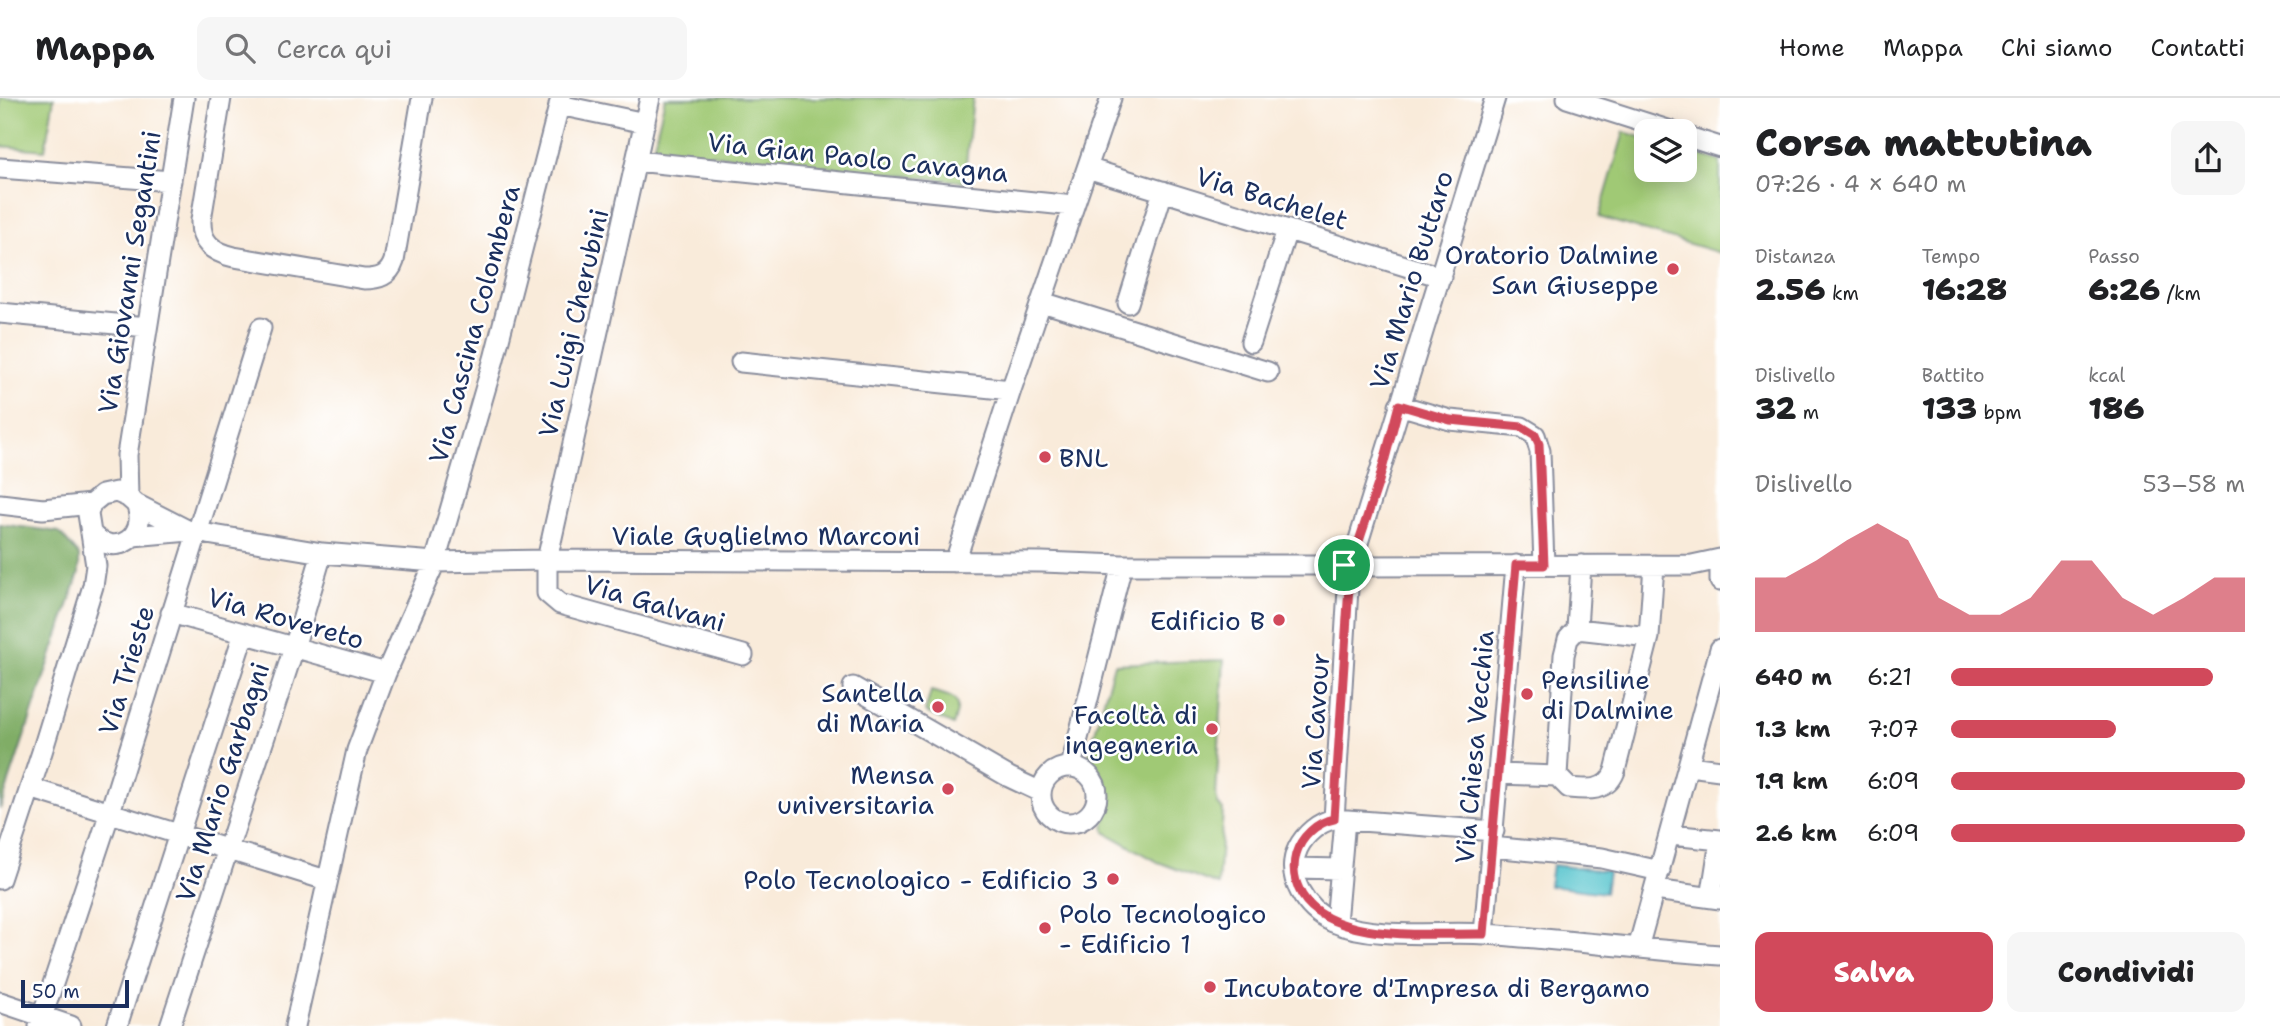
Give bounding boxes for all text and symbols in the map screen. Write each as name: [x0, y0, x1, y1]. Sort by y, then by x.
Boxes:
search box: [197, 17, 687, 80]
text: Mappa: [35, 26, 155, 71]
icon: search: [221, 29, 259, 67]
text: Cerca qui: [277, 31, 392, 66]
text: Home: [1779, 32, 1845, 64]
text: Mappa: [1883, 32, 1963, 64]
text: Chi siamo: [2001, 32, 2113, 64]
text: Contatti: [2151, 32, 2245, 64]
text: Corsa mattutina: [1755, 117, 2092, 168]
map controls: [1634, 119, 1697, 182]
button: layers: [1634, 119, 1697, 182]
button: share: [2171, 121, 2245, 195]
street label: Via Gian Paolo Cavagna: [706, 124, 1010, 190]
street label: Via Giovanni Segantini: [89, 128, 169, 416]
street label: Via Bachelet: [1192, 158, 1352, 238]
street label: Via Mario Buttaro: [1361, 166, 1461, 394]
text: 07:26 · 4 × 640 m: [1755, 169, 1966, 199]
street label: Via Cascina Colombera: [420, 181, 528, 467]
street label: Via Luigi Cherubini: [530, 205, 616, 441]
place label: Oratorio Dalmine San Giuseppe: [1445, 237, 1659, 302]
text: Distanza: [1755, 244, 1835, 269]
text: Tempo: [1922, 244, 1980, 269]
text: Passo: [2088, 244, 2140, 269]
marker: Oratorio Dalmine San Giuseppe: [1665, 261, 1681, 277]
text: 2.56: [1755, 269, 1825, 310]
text: 16:28: [1922, 269, 2007, 310]
text: 6:26: [2088, 269, 2160, 310]
text: km: [1825, 281, 1859, 306]
text: /km: [2160, 281, 2201, 306]
text: Dislivello: [1755, 363, 1836, 388]
text: Battito: [1922, 363, 1984, 388]
text: kcal: [2088, 363, 2125, 388]
text: 32: [1755, 388, 1796, 429]
text: 133: [1922, 388, 1977, 429]
text: 186: [2088, 388, 2145, 429]
text: m: [1796, 400, 1819, 425]
text: bpm: [1977, 400, 2022, 425]
place label: BNL: [1059, 440, 1108, 475]
marker: BNL: [1037, 449, 1053, 465]
text: Dislivello: [1755, 469, 1853, 499]
text: 53–58 m: [2142, 469, 2245, 499]
street label: Viale Guglielmo Marconi: [612, 518, 920, 553]
pin: [1314, 535, 1374, 595]
icon: arrive: [1325, 546, 1363, 584]
street label: Via Galvani: [580, 566, 730, 640]
street label: Via Rovereto: [204, 579, 368, 657]
street label: Via Trieste: [90, 601, 162, 739]
place label: Edificio B: [1150, 603, 1265, 638]
marker: Edificio B: [1271, 612, 1287, 628]
street label: Via Chiesa Vecchia: [1446, 629, 1502, 865]
street label: Via Cavour: [1293, 651, 1337, 791]
street label: Via Mario Garbagni: [167, 658, 277, 906]
place label: Pensiline di Dalmine: [1541, 662, 1674, 727]
text: 640 m: [1755, 662, 1832, 692]
text: 6:21: [1867, 662, 1912, 692]
place label: Santella di Maria: [816, 675, 924, 740]
marker: Pensiline di Dalmine: [1519, 686, 1535, 702]
place label: Facoltà di ingegneria: [1065, 697, 1198, 762]
marker: Santella di Maria: [930, 699, 946, 715]
text: 1.3 km: [1755, 714, 1830, 744]
text: 7:07: [1867, 714, 1919, 744]
marker: Facoltà di ingegneria: [1204, 721, 1220, 737]
place label: Mensa universitaria: [777, 757, 934, 822]
text: 1.9 km: [1755, 766, 1828, 796]
text: 6:09: [1867, 766, 1919, 796]
marker: Mensa universitaria: [940, 781, 956, 797]
text: 2.6 km: [1755, 818, 1837, 848]
text: 6:09: [1867, 818, 1919, 848]
place label: Polo Tecnologico - Edificio 3: [743, 862, 1099, 897]
marker: Polo Tecnologico - Edificio 3: [1105, 871, 1121, 887]
place label: Polo Tecnologico - Edificio 1: [1059, 896, 1266, 961]
marker: Polo Tecnologico - Edificio 1: [1037, 920, 1053, 936]
button: Salva: [1755, 932, 1993, 1012]
button: Condividi: [2007, 932, 2245, 1012]
place label: Incubatore d'Impresa di Bergamo: [1224, 970, 1650, 1005]
scale bar: [21, 977, 130, 1009]
text: 50 m: [32, 979, 80, 1004]
marker: Incubatore d'Impresa di Bergamo: [1202, 979, 1218, 995]

